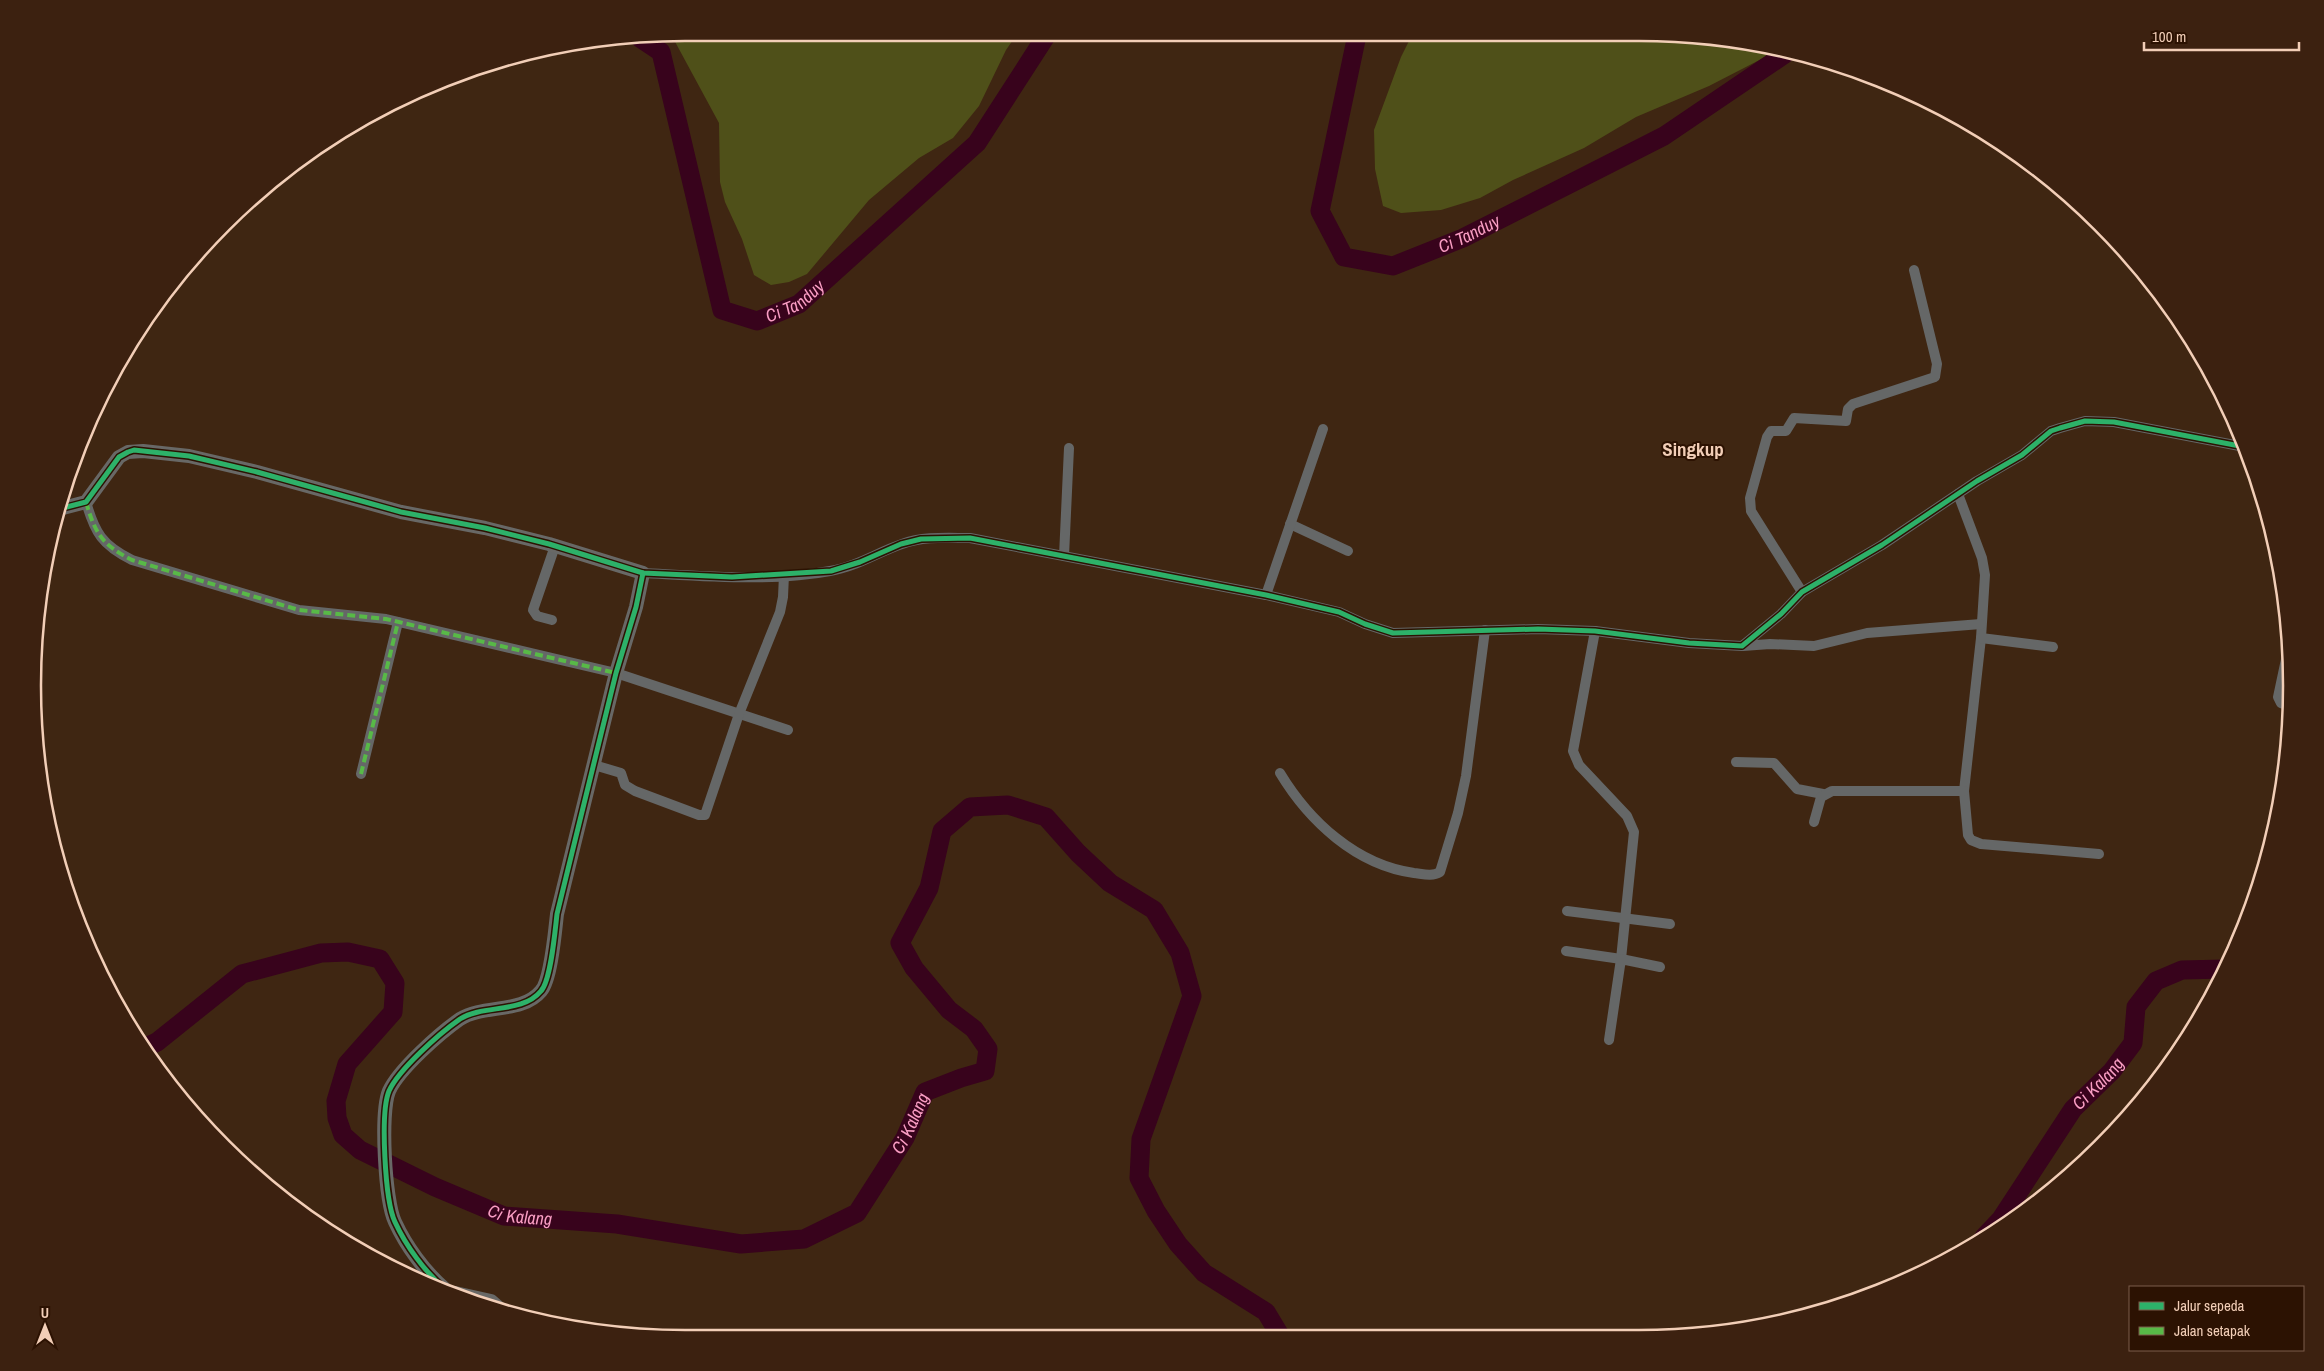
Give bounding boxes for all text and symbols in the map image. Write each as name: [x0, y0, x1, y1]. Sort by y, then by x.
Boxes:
scale bar: [2144, 20, 2299, 52]
text: 100 m: [2152, 26, 2186, 47]
water label: Ci Tanduy: [1434, 208, 1506, 259]
water label: Ci Tanduy: [761, 273, 831, 328]
district label: Singkup: [1662, 436, 1724, 462]
water label: Ci Kalang: [2066, 1052, 2130, 1115]
water label: Ci Kalang: [885, 1089, 935, 1159]
water label: Ci Kalang: [484, 1198, 553, 1231]
legend: [2129, 1286, 2304, 1351]
text: Jalur sepeda: [2174, 1295, 2245, 1316]
north arrow: [20, 1301, 70, 1351]
text: U: [41, 1304, 49, 1322]
text: Jalan setapak: [2174, 1320, 2251, 1341]

